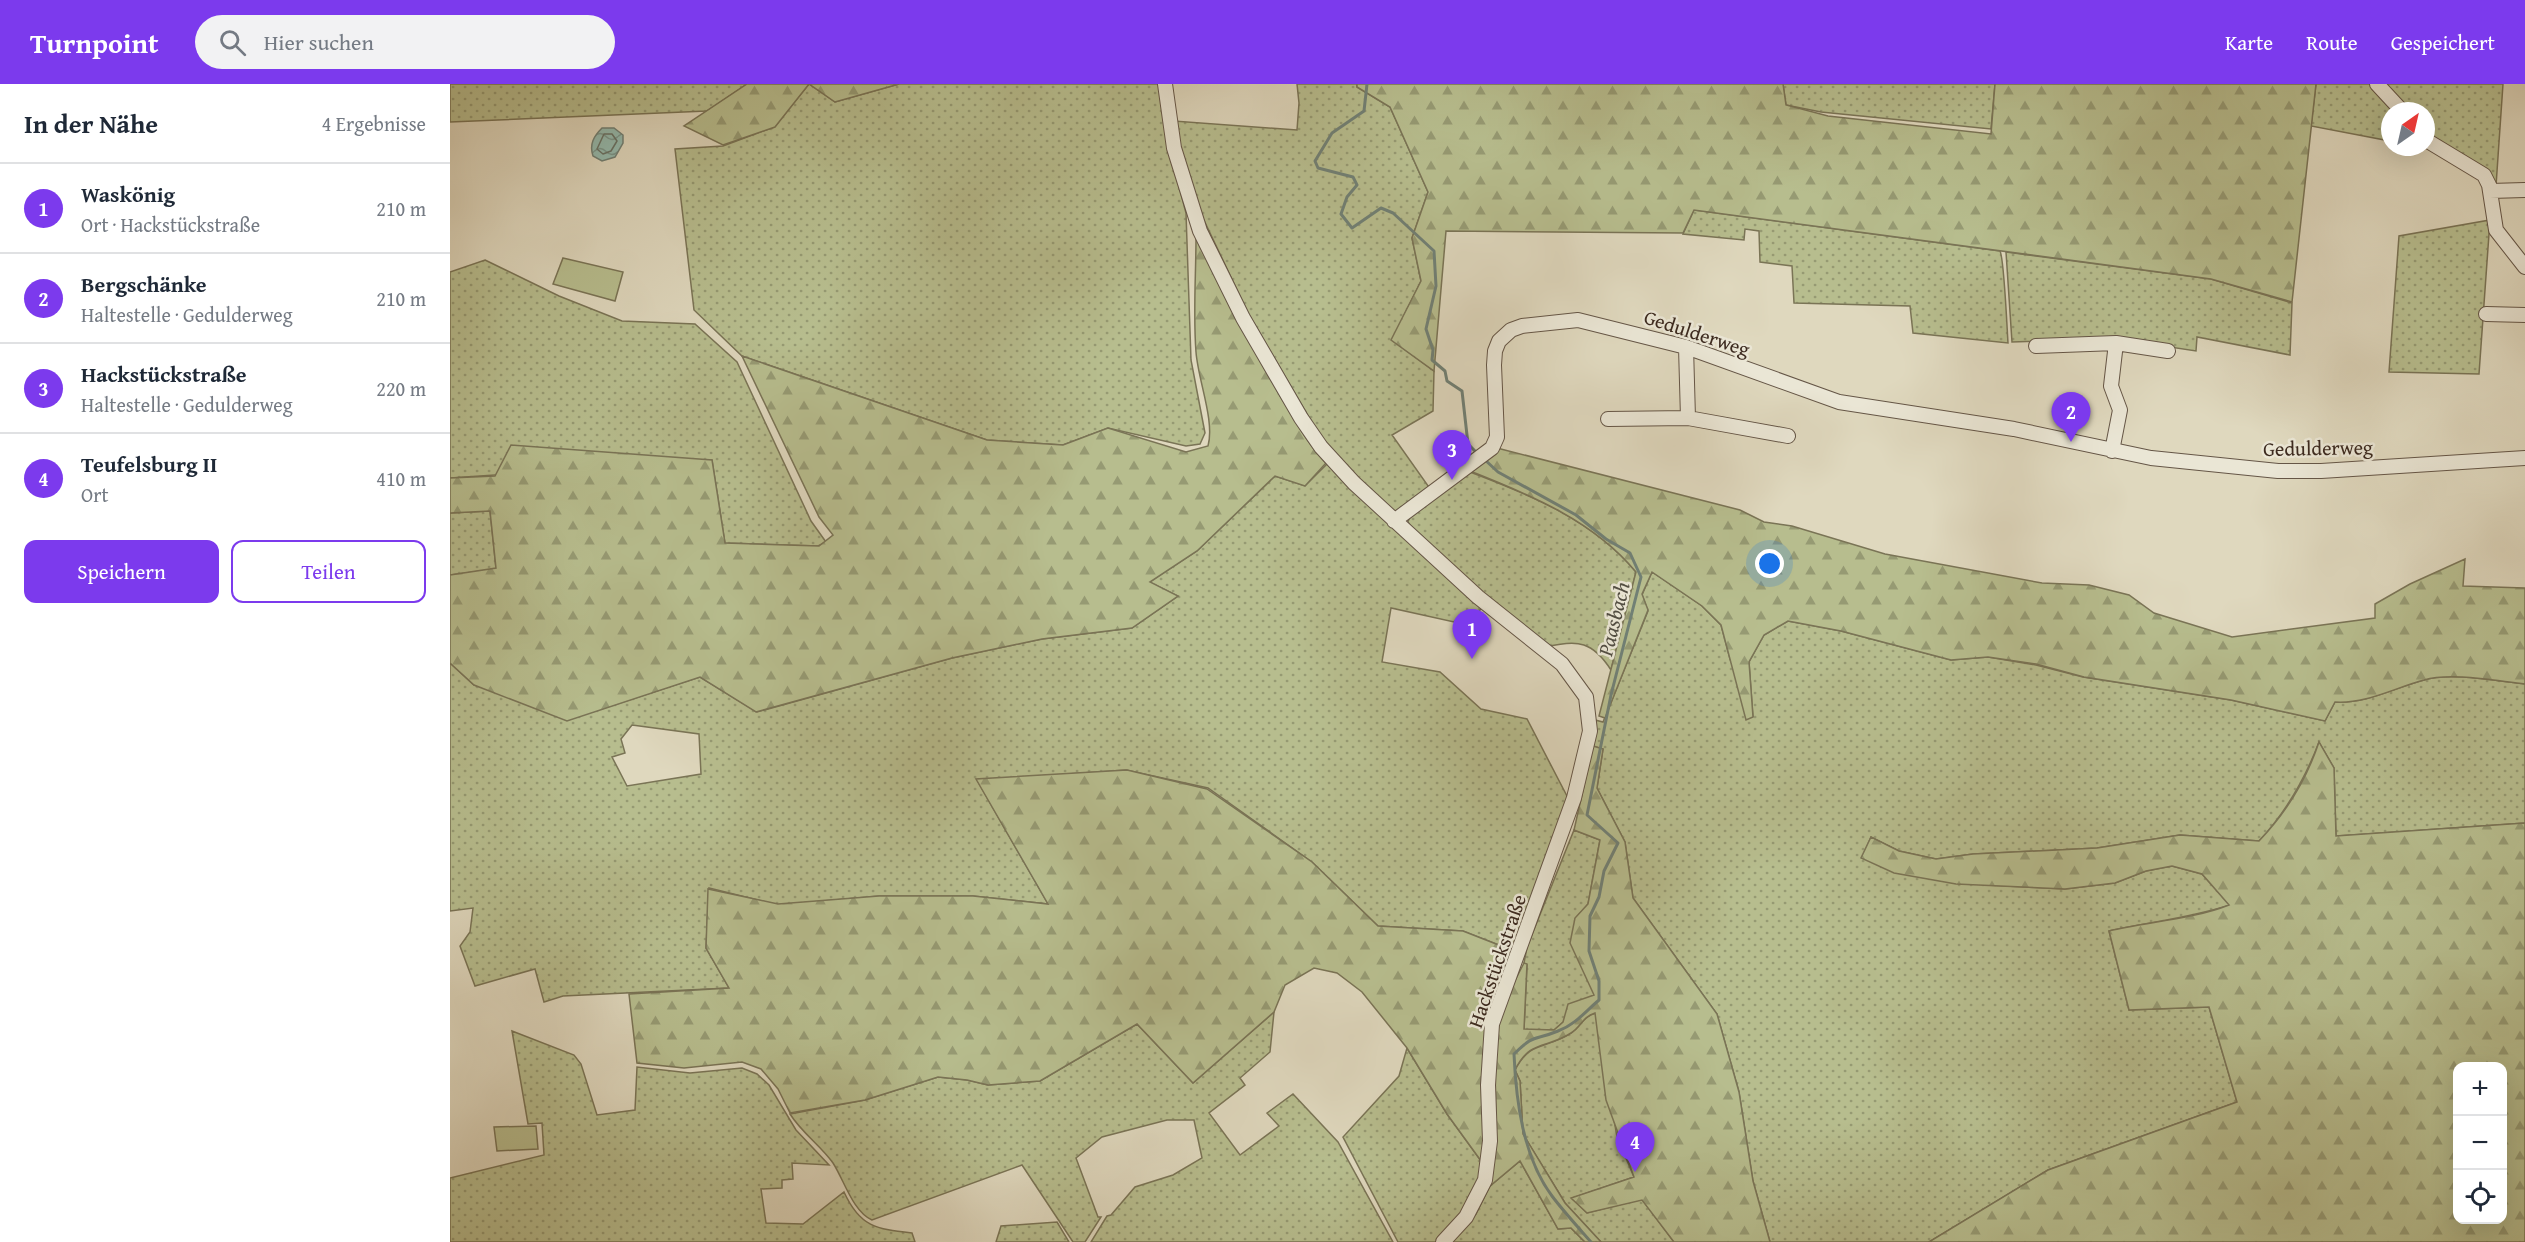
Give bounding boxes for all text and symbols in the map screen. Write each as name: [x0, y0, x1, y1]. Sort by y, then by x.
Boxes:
search box: [195, 15, 615, 69]
text: Turnpoint: [30, 22, 159, 63]
icon: search: [216, 26, 249, 59]
text: Hier suchen: [264, 26, 374, 58]
text: Karte: [2225, 27, 2273, 58]
text: Route: [2306, 27, 2358, 58]
text: Gespeichert: [2391, 27, 2495, 58]
north arrow: [2381, 102, 2435, 156]
text: In der Nähe: [24, 104, 158, 143]
text: 4 Ergebnisse: [322, 109, 426, 138]
text: Waskönig: [81, 178, 175, 210]
text: 1: [38, 194, 49, 223]
text: 210 m: [376, 194, 426, 223]
text: Ort · Hackstückstraße: [81, 210, 260, 239]
text: Bergschänke: [81, 268, 207, 300]
text: 2: [38, 284, 49, 313]
text: 210 m: [376, 284, 426, 313]
text: Haltestelle · Gedulderweg: [81, 300, 293, 329]
street label: Gedulderweg: [1640, 302, 1754, 363]
text: Hackstückstraße: [81, 358, 247, 390]
text: 3: [38, 374, 49, 403]
text: 220 m: [376, 374, 426, 403]
text: Haltestelle · Gedulderweg: [81, 390, 293, 419]
pin: 2: [2052, 392, 2090, 442]
pin: 3: [1432, 430, 1472, 480]
street label: Gedulderweg: [2263, 432, 2373, 463]
text: Teufelsburg II: [81, 448, 217, 480]
text: 4: [38, 464, 49, 493]
text: 410 m: [376, 464, 426, 493]
text: Ort: [81, 480, 108, 509]
button: Speichern: [24, 540, 219, 603]
button: Teilen: [231, 540, 426, 603]
your location: [1755, 549, 1784, 578]
water label: Paasbach: [1589, 578, 1638, 660]
pin: 1: [1452, 610, 1492, 659]
street label: Hackstückstraße: [1460, 890, 1533, 1032]
map controls: [2453, 1062, 2507, 1224]
button: +: [2453, 1062, 2507, 1116]
button: −: [2453, 1116, 2507, 1170]
pin: 4: [1616, 1122, 1654, 1172]
button: locate: [2453, 1170, 2507, 1224]

